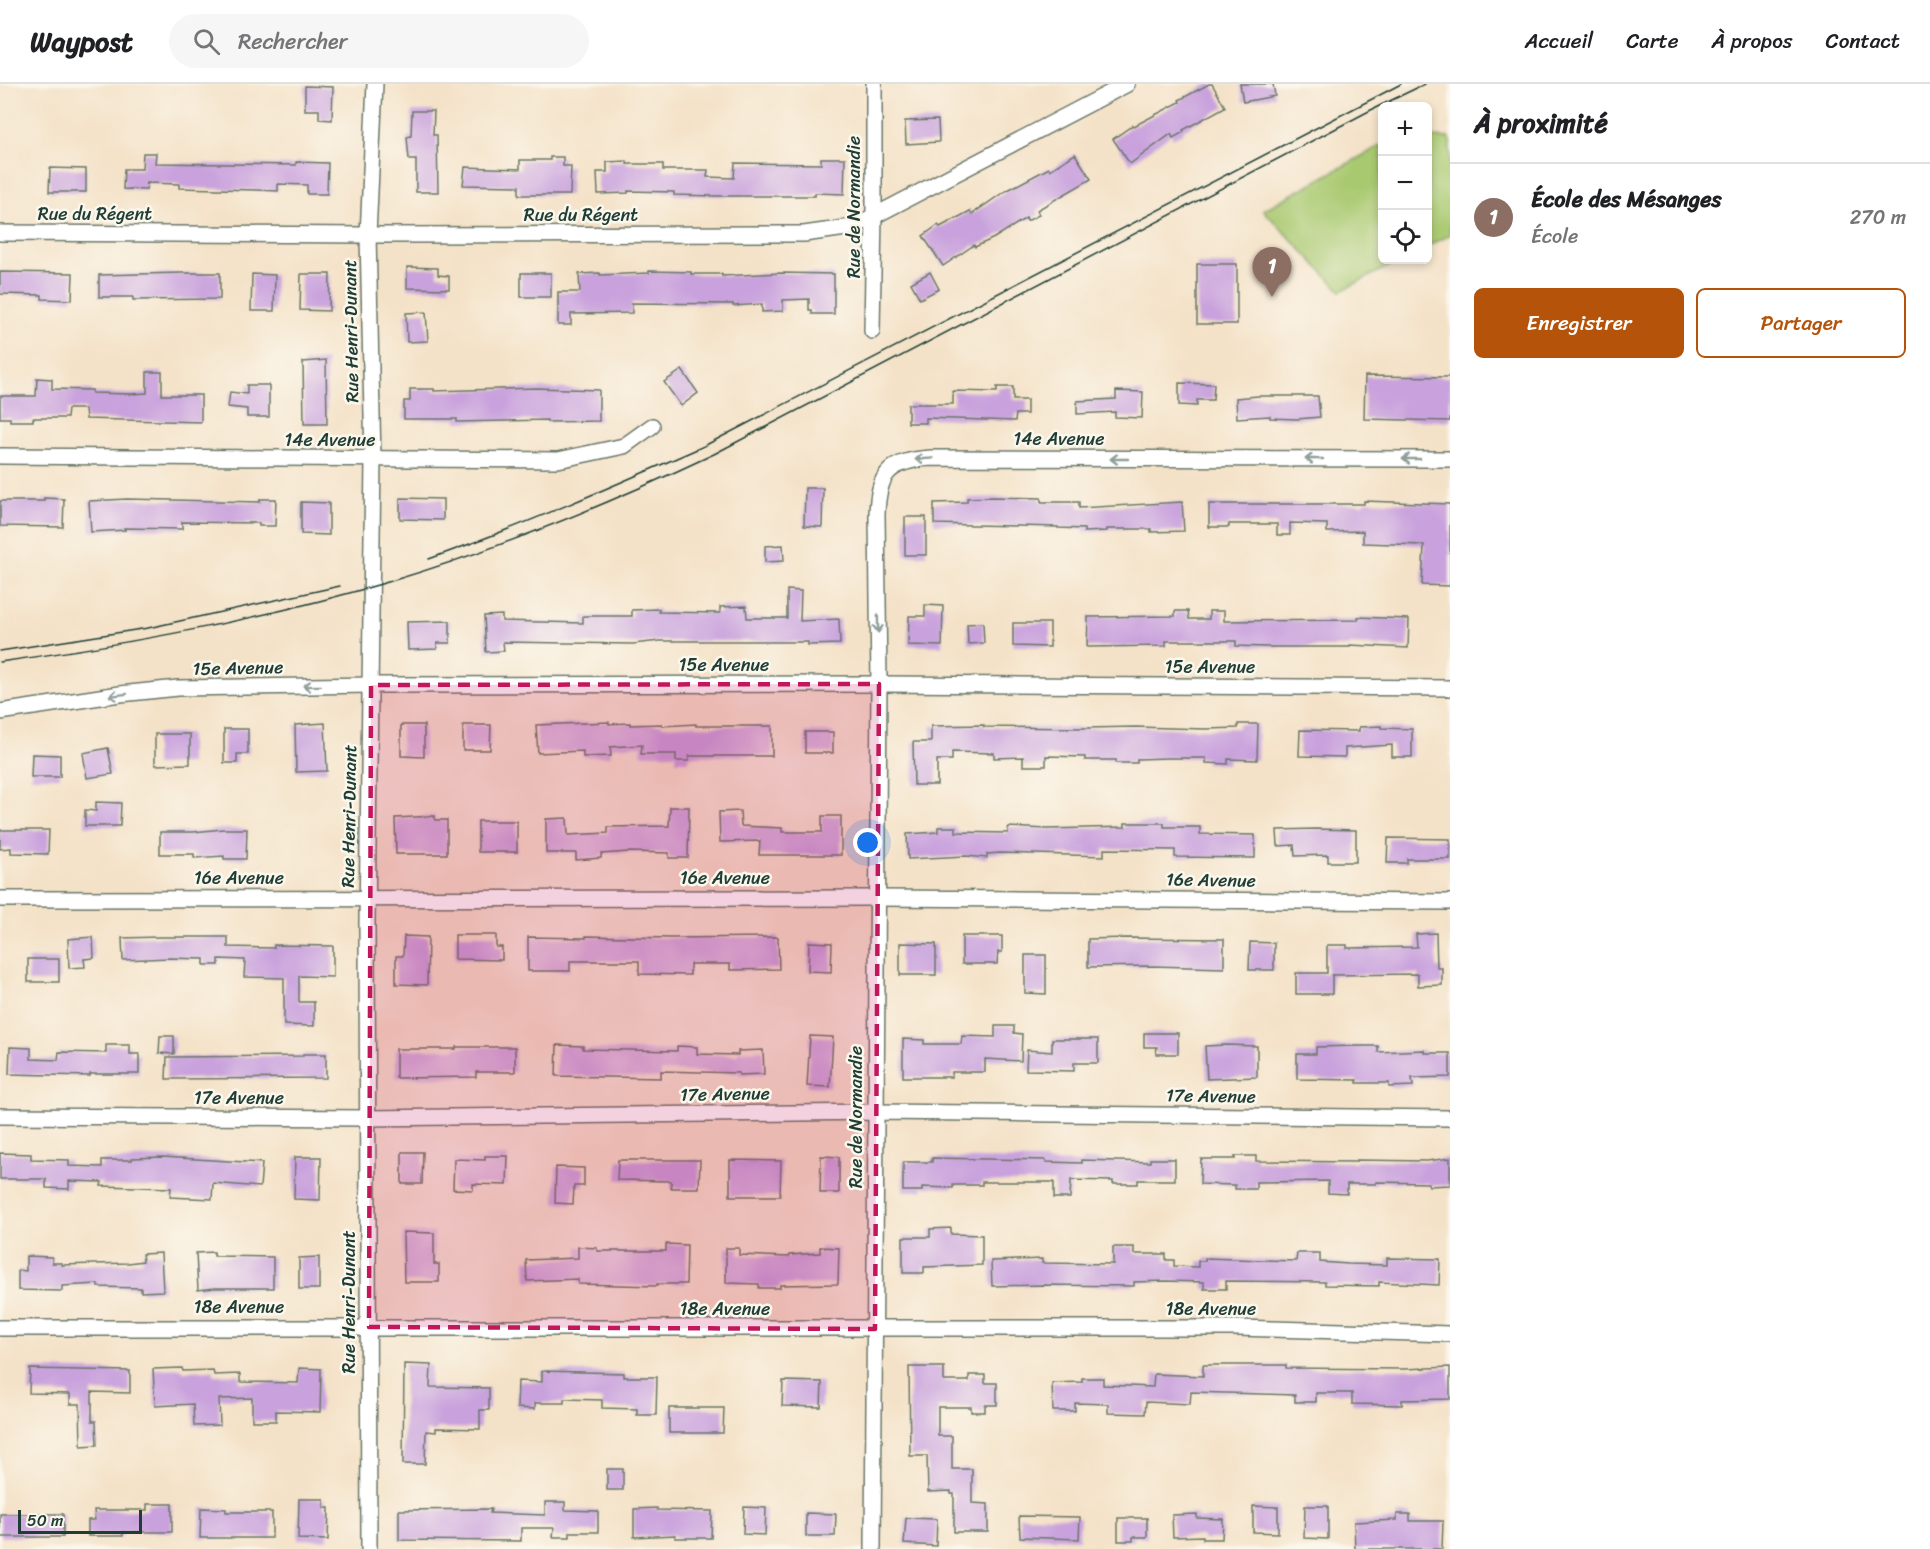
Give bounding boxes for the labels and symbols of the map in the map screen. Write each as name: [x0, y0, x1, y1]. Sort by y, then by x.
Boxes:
street label: Rue de Normandie: [838, 136, 870, 278]
street label: Rue du Régent: [38, 198, 152, 230]
street label: Rue du Régent: [524, 199, 638, 231]
pin: 1: [1252, 248, 1292, 297]
street label: Rue Henri-Dunant: [334, 259, 368, 403]
street label: 14e Avenue: [1014, 423, 1104, 455]
street label: 14e Avenue: [285, 424, 375, 456]
one-way arrow: [1110, 453, 1130, 464]
one-way arrow: [1305, 453, 1325, 465]
one-way arrow: [1402, 453, 1422, 465]
one-way arrow: [915, 454, 935, 465]
one-way arrow: [872, 613, 884, 633]
street label: 15e Avenue: [679, 649, 769, 681]
street label: 15e Avenue: [192, 651, 284, 685]
street label: 15e Avenue: [1165, 651, 1255, 683]
one-way arrow: [303, 680, 323, 692]
one-way arrow: [108, 690, 128, 701]
street label: Rue Henri-Dunant: [332, 744, 366, 888]
your location: [853, 828, 882, 857]
street label: 16e Avenue: [194, 862, 284, 894]
street label: 16e Avenue: [680, 862, 770, 894]
street label: 16e Avenue: [1166, 863, 1256, 897]
street label: Rue de Normandie: [840, 1046, 872, 1188]
street label: 17e Avenue: [680, 1077, 770, 1111]
street label: 17e Avenue: [1166, 1079, 1256, 1113]
street label: 17e Avenue: [194, 1082, 284, 1114]
street label: Rue Henri-Dunant: [333, 1230, 365, 1374]
street label: 18e Avenue: [194, 1291, 284, 1323]
street label: 18e Avenue: [680, 1293, 770, 1325]
street label: 18e Avenue: [1166, 1293, 1256, 1325]
scale bar: [18, 1507, 142, 1534]

